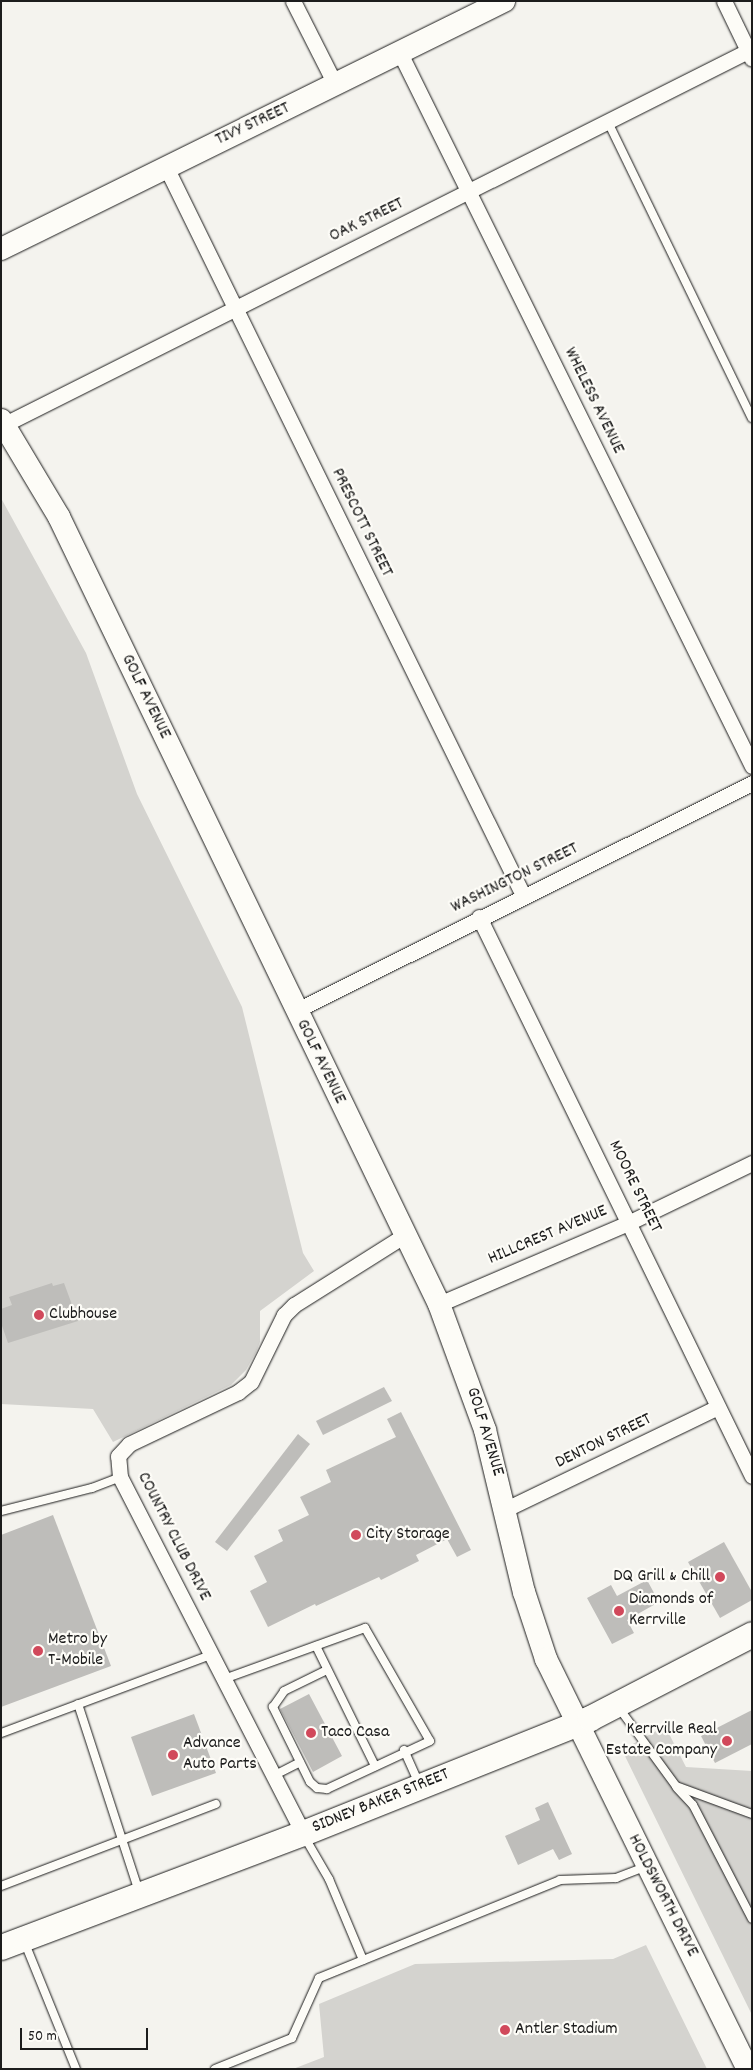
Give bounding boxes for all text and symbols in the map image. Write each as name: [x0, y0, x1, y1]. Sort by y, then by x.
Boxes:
street label: TIVY STREET: [212, 98, 294, 152]
street label: OAK STREET: [326, 194, 408, 248]
street label: WHELESS AVENUE: [558, 344, 628, 458]
street label: PRESCOTT STREET: [325, 465, 397, 581]
street label: GOLF AVENUE: [115, 651, 175, 743]
street label: WASHINGTON STREET: [448, 839, 582, 919]
street label: GOLF AVENUE: [290, 1016, 350, 1108]
street label: MOORE STREET: [602, 1137, 666, 1237]
street label: HILLCREST AVENUE: [485, 1201, 611, 1271]
place label: Clubhouse: [49, 1304, 117, 1326]
marker: Clubhouse: [33, 1309, 45, 1321]
street label: GOLF AVENUE: [460, 1385, 508, 1479]
street label: DENTON STREET: [552, 1409, 656, 1475]
street label: COUNTRY CLUB DRIVE: [131, 1469, 215, 1605]
place label: City Storage: [366, 1524, 450, 1546]
marker: City Storage: [350, 1529, 362, 1541]
place label: DQ Grill & Chill: [613, 1566, 710, 1588]
marker: DQ Grill & Chill: [714, 1571, 726, 1583]
place label: Diamonds of Kerrville: [629, 1590, 713, 1632]
marker: Diamonds of Kerrville: [613, 1605, 625, 1617]
place label: Metro by T-Mobile: [48, 1630, 107, 1672]
marker: Metro by T-Mobile: [32, 1645, 44, 1657]
place label: Kerrville Real Estate Company: [606, 1720, 717, 1762]
place label: Taco Casa: [321, 1722, 389, 1744]
marker: Taco Casa: [305, 1727, 317, 1739]
place label: Advance Auto Parts: [183, 1734, 257, 1776]
marker: Kerrville Real Estate Company: [721, 1735, 733, 1747]
marker: Advance Auto Parts: [167, 1749, 179, 1761]
street label: SIDNEY BAKER STREET: [309, 1765, 453, 1839]
street label: HOLDSWORTH DRIVE: [622, 1831, 702, 1961]
scale bar: [22, 2018, 150, 2050]
place label: Antler Stadium: [515, 2019, 618, 2041]
marker: Antler Stadium: [499, 2024, 511, 2036]
text: 50 m: [28, 2026, 57, 2048]

